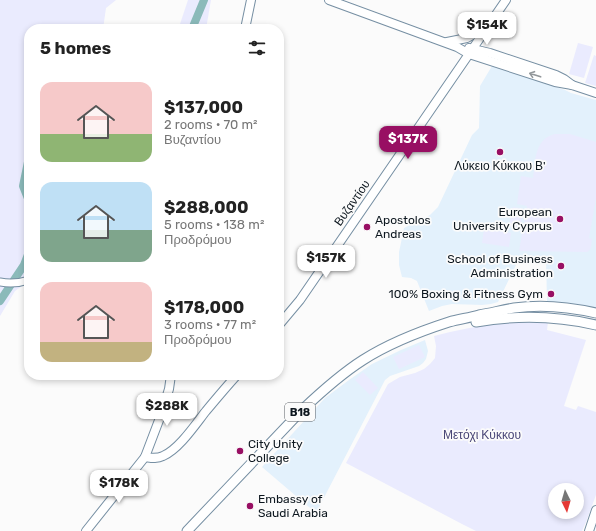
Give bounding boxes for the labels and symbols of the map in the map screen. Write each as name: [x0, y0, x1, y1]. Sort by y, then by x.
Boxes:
pin: $154K: [459, 12, 515, 46]
one-way arrow: [529, 71, 542, 78]
pin: $137K: [380, 126, 436, 160]
marker: Λύκειο Κύκκου Β': [495, 147, 505, 157]
place label: Λύκειο Κύκκου Β': [454, 159, 546, 173]
street label: Βυζαντίου: [331, 177, 373, 229]
place label: European University Cyprus: [453, 205, 552, 233]
place label: Apostolos Andreas: [375, 213, 431, 241]
marker: European University Cyprus: [555, 214, 565, 224]
marker: Apostolos Andreas: [362, 222, 372, 232]
pin: $157K: [298, 245, 354, 279]
place label: School of Business Administration: [447, 252, 553, 280]
marker: School of Business Administration: [556, 261, 566, 271]
place label: 100% Boxing & Fitness Gym: [389, 287, 543, 301]
marker: 100% Boxing & Fitness Gym: [546, 289, 556, 299]
pin: $288K: [139, 393, 195, 427]
road number: B18: [285, 403, 315, 421]
park label: Μετόχι Κύκκου: [443, 428, 521, 442]
place label: City Unity College: [248, 437, 303, 465]
marker: City Unity College: [235, 446, 245, 456]
pin: $178K: [91, 470, 147, 504]
north arrow: [548, 483, 584, 519]
place label: Embassy of Saudi Arabia: [258, 492, 328, 520]
marker: Embassy of Saudi Arabia: [245, 501, 255, 511]

